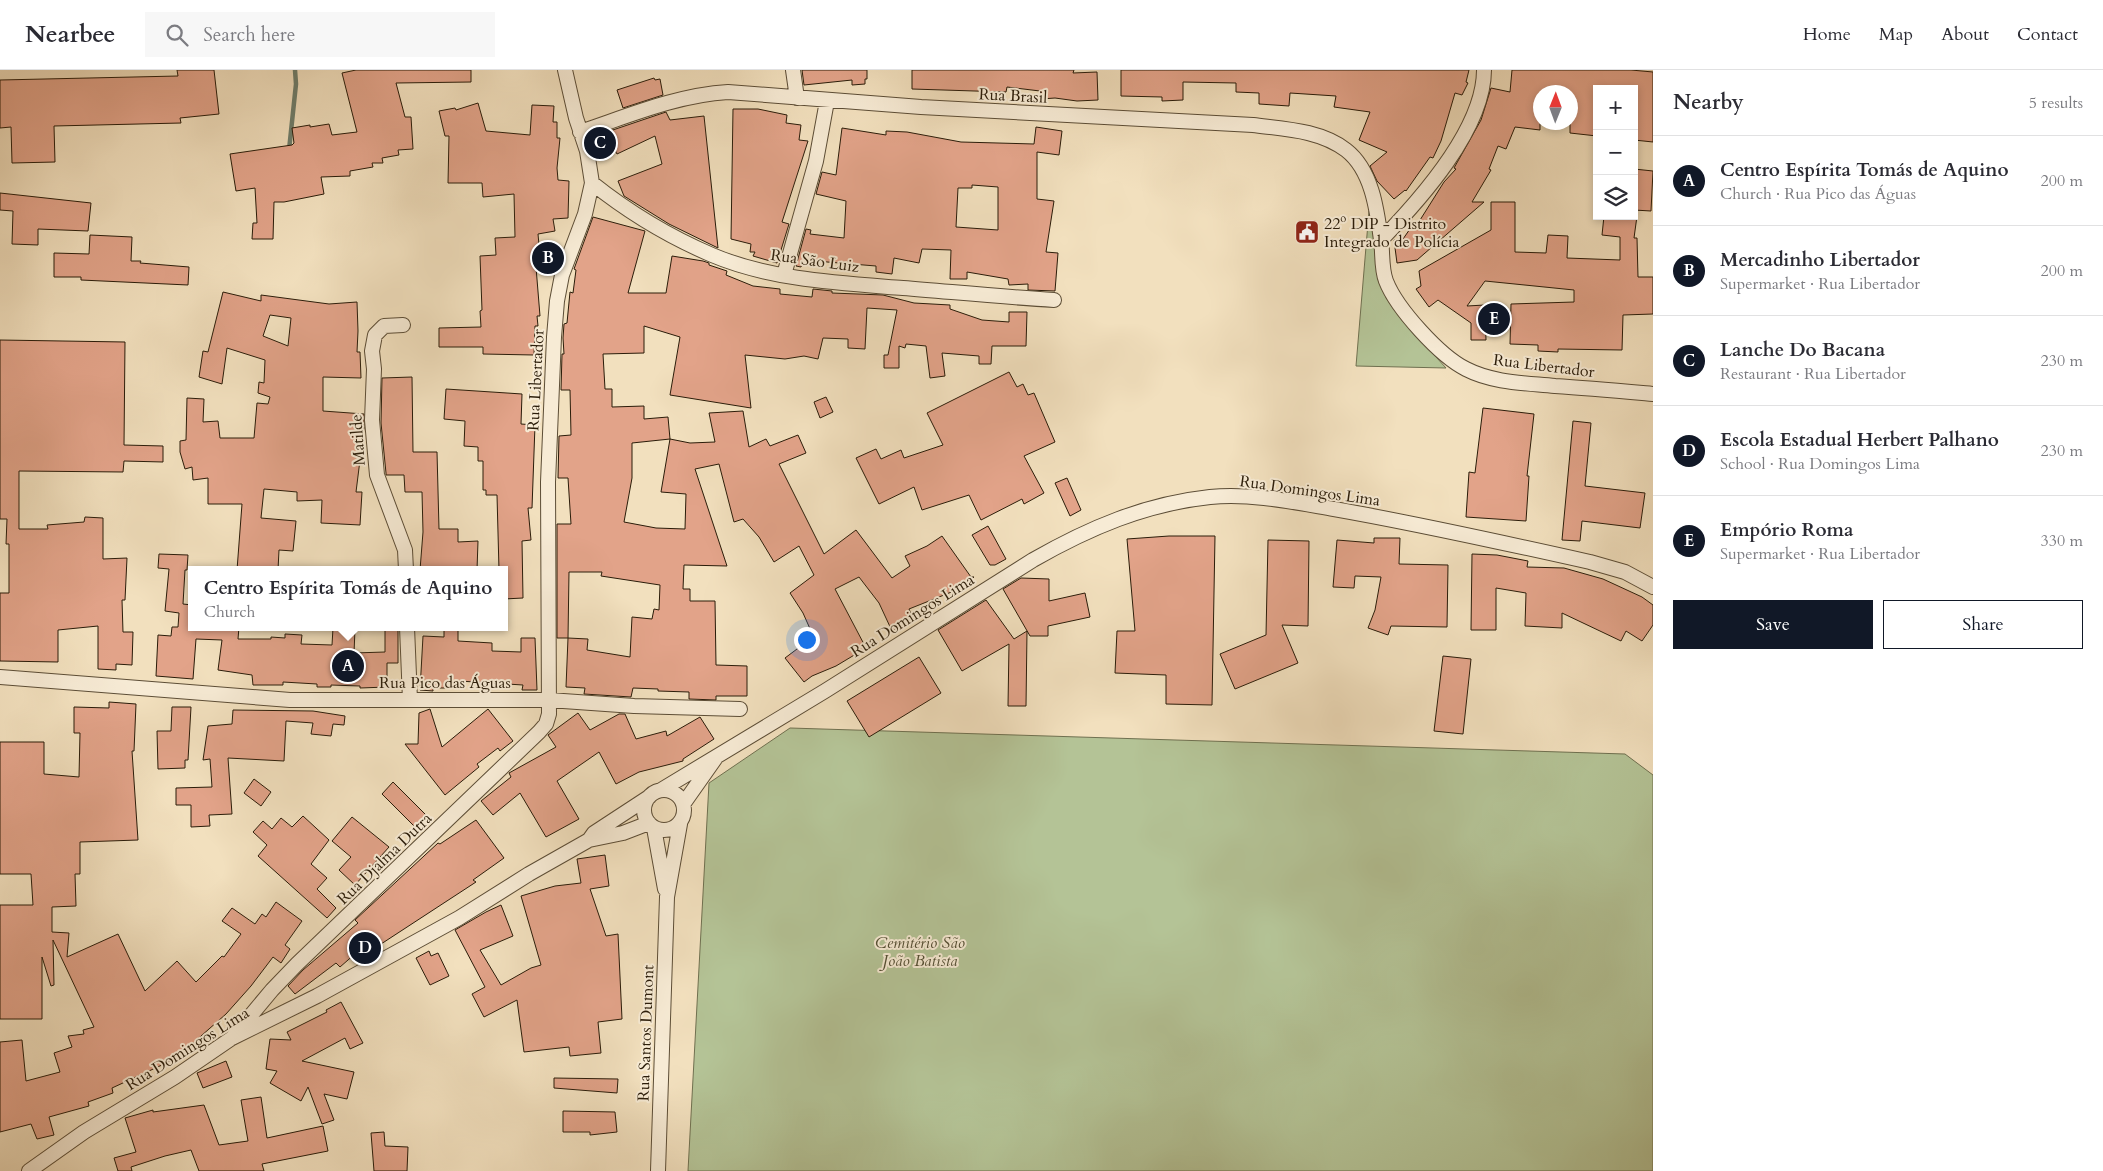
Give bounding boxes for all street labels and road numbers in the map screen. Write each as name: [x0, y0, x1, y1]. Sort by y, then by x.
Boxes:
street label: Rua Brasil: [978, 83, 1048, 109]
street label: Rua São Luiz: [769, 244, 861, 278]
street label: Rua Libertador: [522, 328, 550, 432]
street label: Rua Libertador: [1492, 349, 1596, 383]
street label: Matilde: [345, 414, 371, 466]
street label: Rua Domingos Lima: [1238, 470, 1382, 512]
street label: Rua Domingos Lima: [847, 569, 979, 663]
street label: Rua Pico das Águas: [379, 672, 511, 694]
street label: Rua Djalma Dutra: [332, 808, 437, 910]
street label: Rua Santos Dumont: [633, 964, 659, 1102]
street label: Rua Domingos Lima: [122, 1002, 254, 1096]

